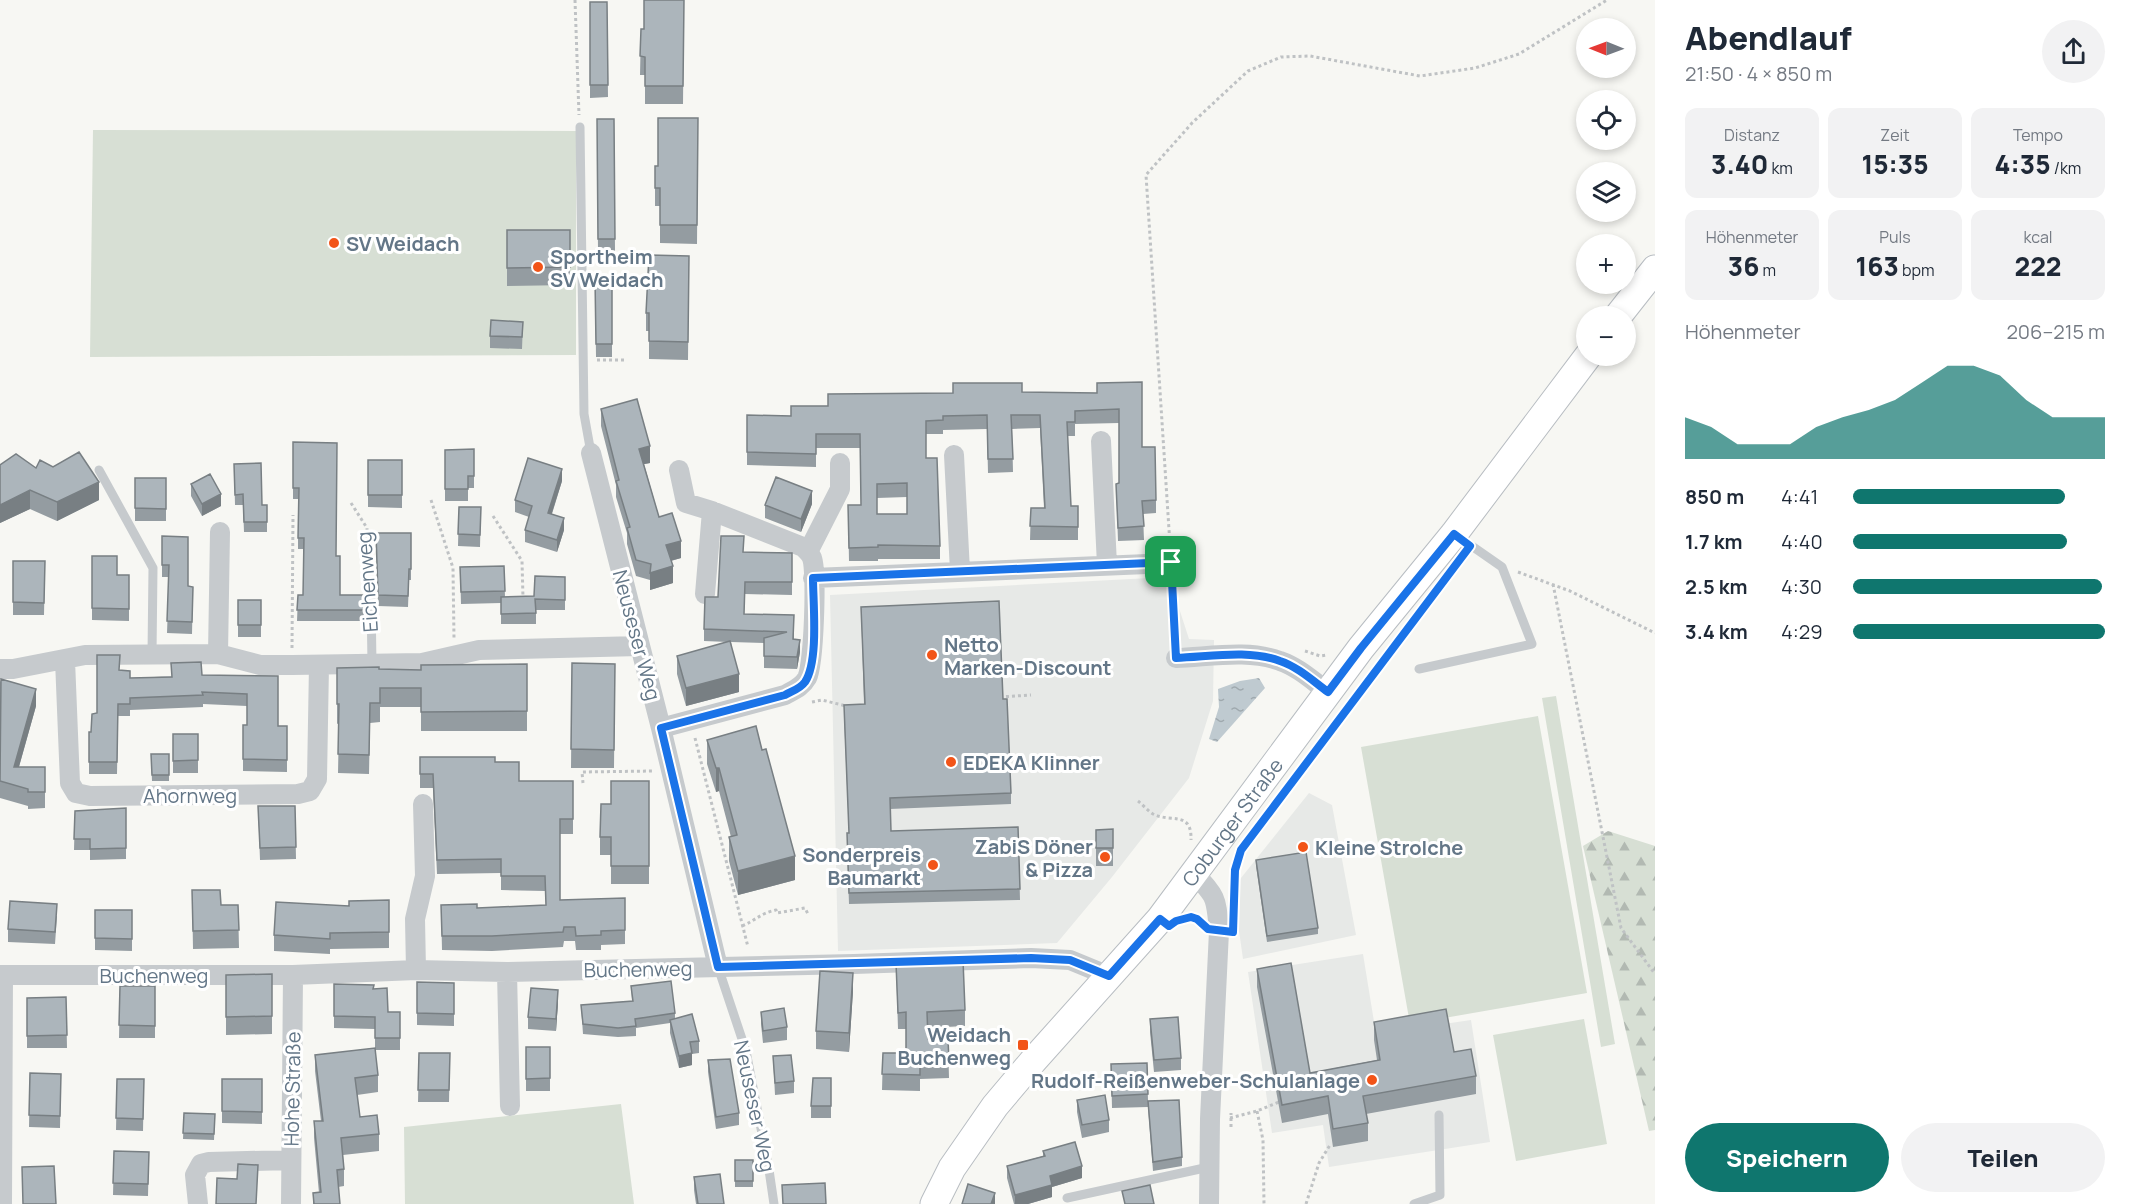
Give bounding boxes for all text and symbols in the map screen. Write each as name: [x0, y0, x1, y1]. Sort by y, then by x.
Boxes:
text: Abendlauf: [1685, 15, 1852, 60]
north arrow: [1576, 18, 1636, 78]
map controls: [1576, 18, 1636, 366]
button: share: [2042, 20, 2105, 83]
text: 21:50 · 4 × 850 m: [1685, 60, 1832, 87]
button: locate: [1576, 90, 1636, 150]
text: Distanz: [1724, 124, 1780, 146]
text: Zeit: [1880, 124, 1910, 146]
text: Tempo: [2013, 124, 2063, 146]
text: 3.40: [1711, 146, 1768, 182]
text: 15:35: [1861, 146, 1929, 182]
text: 4:35: [1995, 146, 2051, 182]
text: km: [1768, 157, 1793, 179]
text: /km: [2051, 157, 2081, 179]
button: layers: [1576, 162, 1636, 222]
text: Höhenmeter: [1706, 226, 1798, 248]
text: Puls: [1879, 226, 1911, 248]
text: kcal: [2023, 226, 2053, 248]
place label: SV Weidach: [346, 230, 459, 257]
button: +: [1576, 234, 1636, 294]
marker: SV Weidach: [327, 236, 341, 250]
place label: Sportheim SV Weidach: [550, 243, 663, 293]
text: 36: [1728, 248, 1759, 284]
text: 163: [1855, 248, 1899, 284]
text: 222: [2014, 248, 2062, 284]
text: m: [1759, 259, 1776, 281]
text: bpm: [1899, 259, 1935, 281]
marker: Sportheim SV Weidach: [531, 260, 545, 274]
button: −: [1576, 306, 1636, 366]
text: Höhenmeter: [1685, 318, 1801, 345]
text: 206–215 m: [2006, 318, 2105, 345]
text: 850 m: [1685, 483, 1744, 510]
text: 4:41: [1781, 483, 1818, 510]
text: 1.7 km: [1685, 528, 1742, 555]
text: 4:40: [1781, 528, 1823, 555]
street label: Eichenweg: [350, 531, 384, 633]
pin: [1145, 536, 1196, 587]
icon: arrive: [1154, 545, 1187, 578]
street label: Neuseser Weg: [607, 567, 667, 703]
text: 2.5 km: [1685, 573, 1747, 600]
text: 4:30: [1781, 573, 1822, 600]
text: 3.4 km: [1685, 618, 1748, 645]
text: 4:29: [1781, 618, 1823, 645]
place label: Netto Marken-Discount: [944, 631, 1112, 681]
marker: Netto Marken-Discount: [925, 648, 939, 662]
place label: EDEKA Klinner: [963, 749, 1100, 776]
street label: Coburger Straße: [1175, 752, 1289, 892]
marker: EDEKA Klinner: [944, 755, 958, 769]
street label: Ahornweg: [143, 782, 237, 809]
place label: ZabiS Döner & Pizza: [974, 833, 1093, 883]
place label: Kleine Strolche: [1315, 834, 1463, 861]
marker: Kleine Strolche: [1296, 840, 1310, 854]
place label: Sonderpreis Baumarkt: [802, 841, 921, 891]
marker: ZabiS Döner & Pizza: [1098, 850, 1112, 864]
marker: Sonderpreis Baumarkt: [926, 858, 940, 872]
street label: Buchenweg: [583, 955, 693, 983]
street label: Buchenweg: [100, 962, 208, 989]
place label: Weidach Buchenweg: [898, 1021, 1011, 1071]
street label: Hohe Straße: [277, 1031, 307, 1147]
street label: Neuseser Weg: [728, 1038, 782, 1174]
marker: Weidach Buchenweg: [1016, 1038, 1030, 1052]
place label: Rudolf-Reißenweber-Schulanlage: [1031, 1067, 1360, 1094]
marker: Rudolf-Reißenweber-Schulanlage: [1365, 1073, 1379, 1087]
button: Speichern: [1685, 1123, 1889, 1192]
button: Teilen: [1901, 1123, 2105, 1192]

